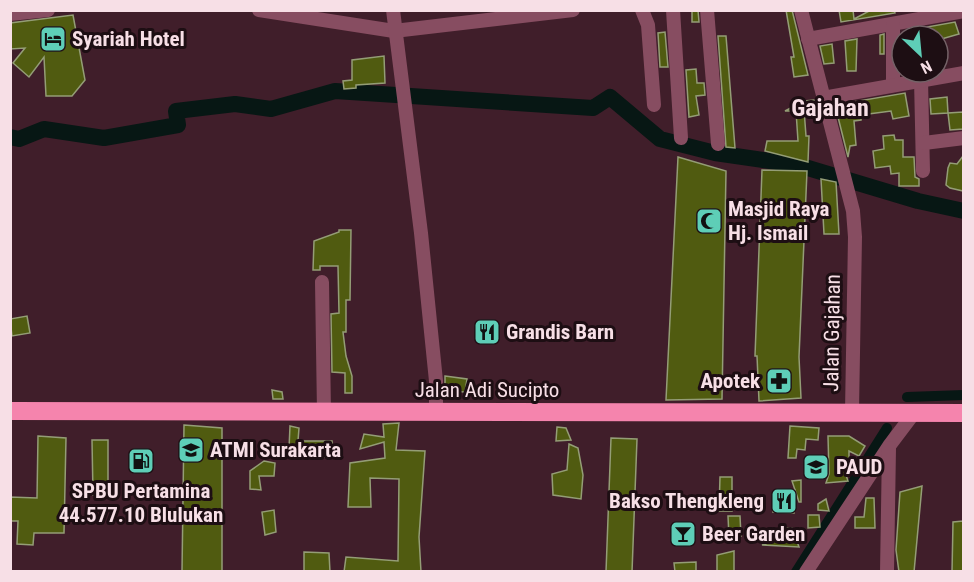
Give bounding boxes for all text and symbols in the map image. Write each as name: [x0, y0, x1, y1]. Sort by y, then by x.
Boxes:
hotel icon: Syariah Hotel: [38, 24, 68, 54]
north arrow: [890, 24, 950, 84]
place label: Syariah Hotel: [72, 27, 185, 51]
text: N: [918, 56, 935, 78]
district label: Gajahan: [791, 94, 869, 122]
place label: Masjid Raya Hj. Ismail: [728, 197, 830, 245]
mosque icon: Masjid Raya Hj. Ismail: [694, 206, 724, 236]
street label: Jalan Gajahan: [819, 274, 845, 392]
restaurant icon: Grandis Barn: [472, 317, 502, 347]
place label: Grandis Barn: [506, 320, 614, 344]
pharmacy icon: Apotek: [764, 366, 794, 396]
place label: Apotek: [701, 369, 761, 393]
street label: Jalan Adi Sucipto: [415, 378, 559, 402]
school or university icon: ATMI Surakarta: [176, 435, 206, 465]
place label: ATMI Surakarta: [210, 438, 341, 462]
fuel station icon: SPBU Pertamina 44.577.10 Blulukan: [126, 446, 156, 476]
school or university icon: PAUD: [801, 452, 831, 482]
place label: PAUD: [836, 455, 882, 479]
place label: SPBU Pertamina 44.577.10 Blulukan: [59, 479, 223, 527]
restaurant icon: Bakso Thengkleng: [769, 486, 799, 516]
place label: Bakso Thengkleng: [609, 489, 764, 513]
bar icon: Beer Garden: [668, 519, 698, 549]
place label: Beer Garden: [702, 522, 805, 546]

